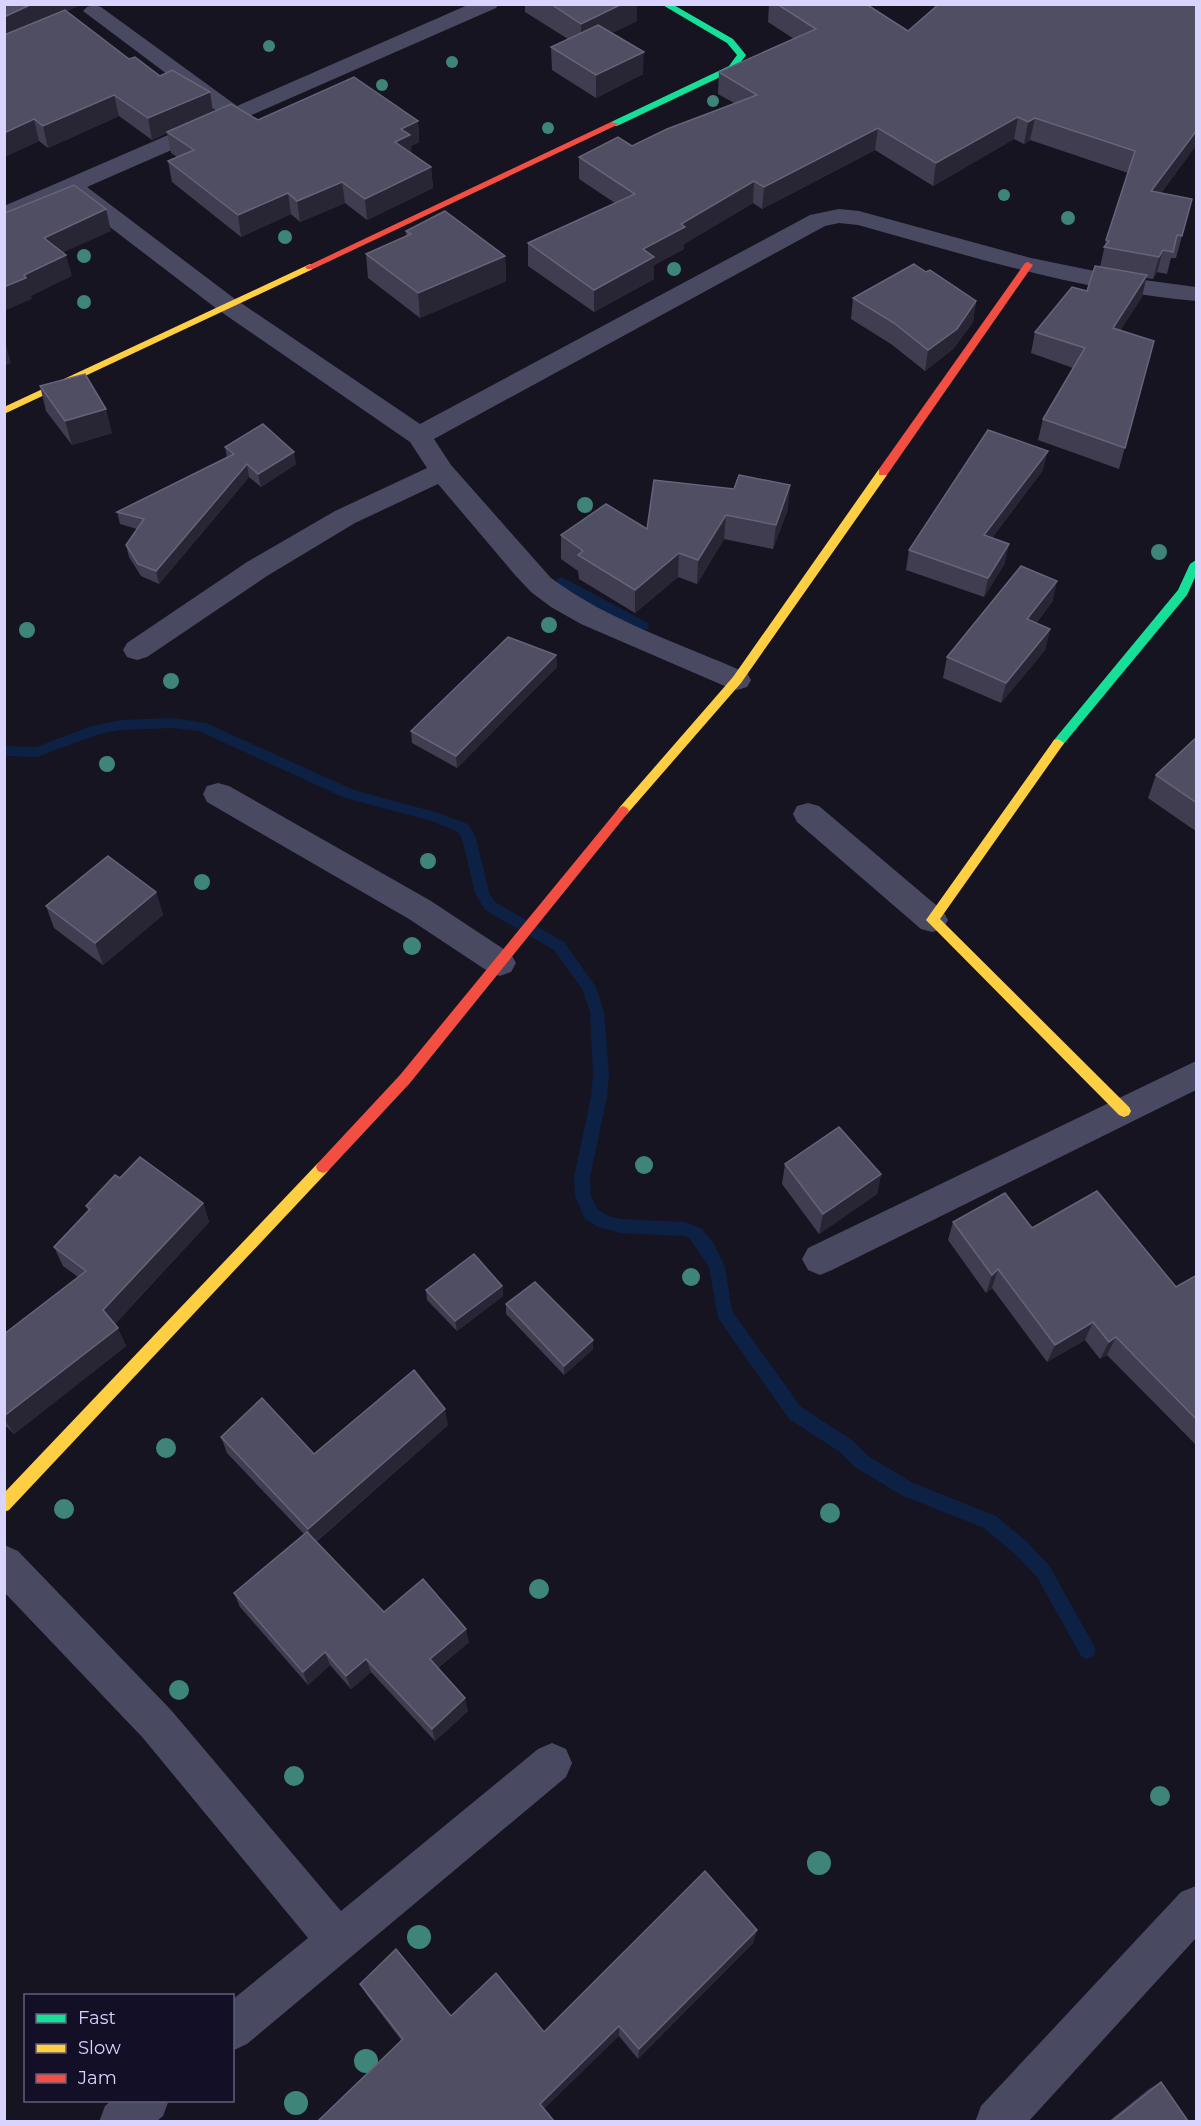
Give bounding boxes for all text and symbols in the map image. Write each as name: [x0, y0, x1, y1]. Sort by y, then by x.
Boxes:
legend: [24, 1994, 234, 2102]
text: Fast: [78, 2007, 116, 2029]
text: Slow: [78, 2037, 121, 2059]
text: Jam: [77, 2067, 117, 2089]

